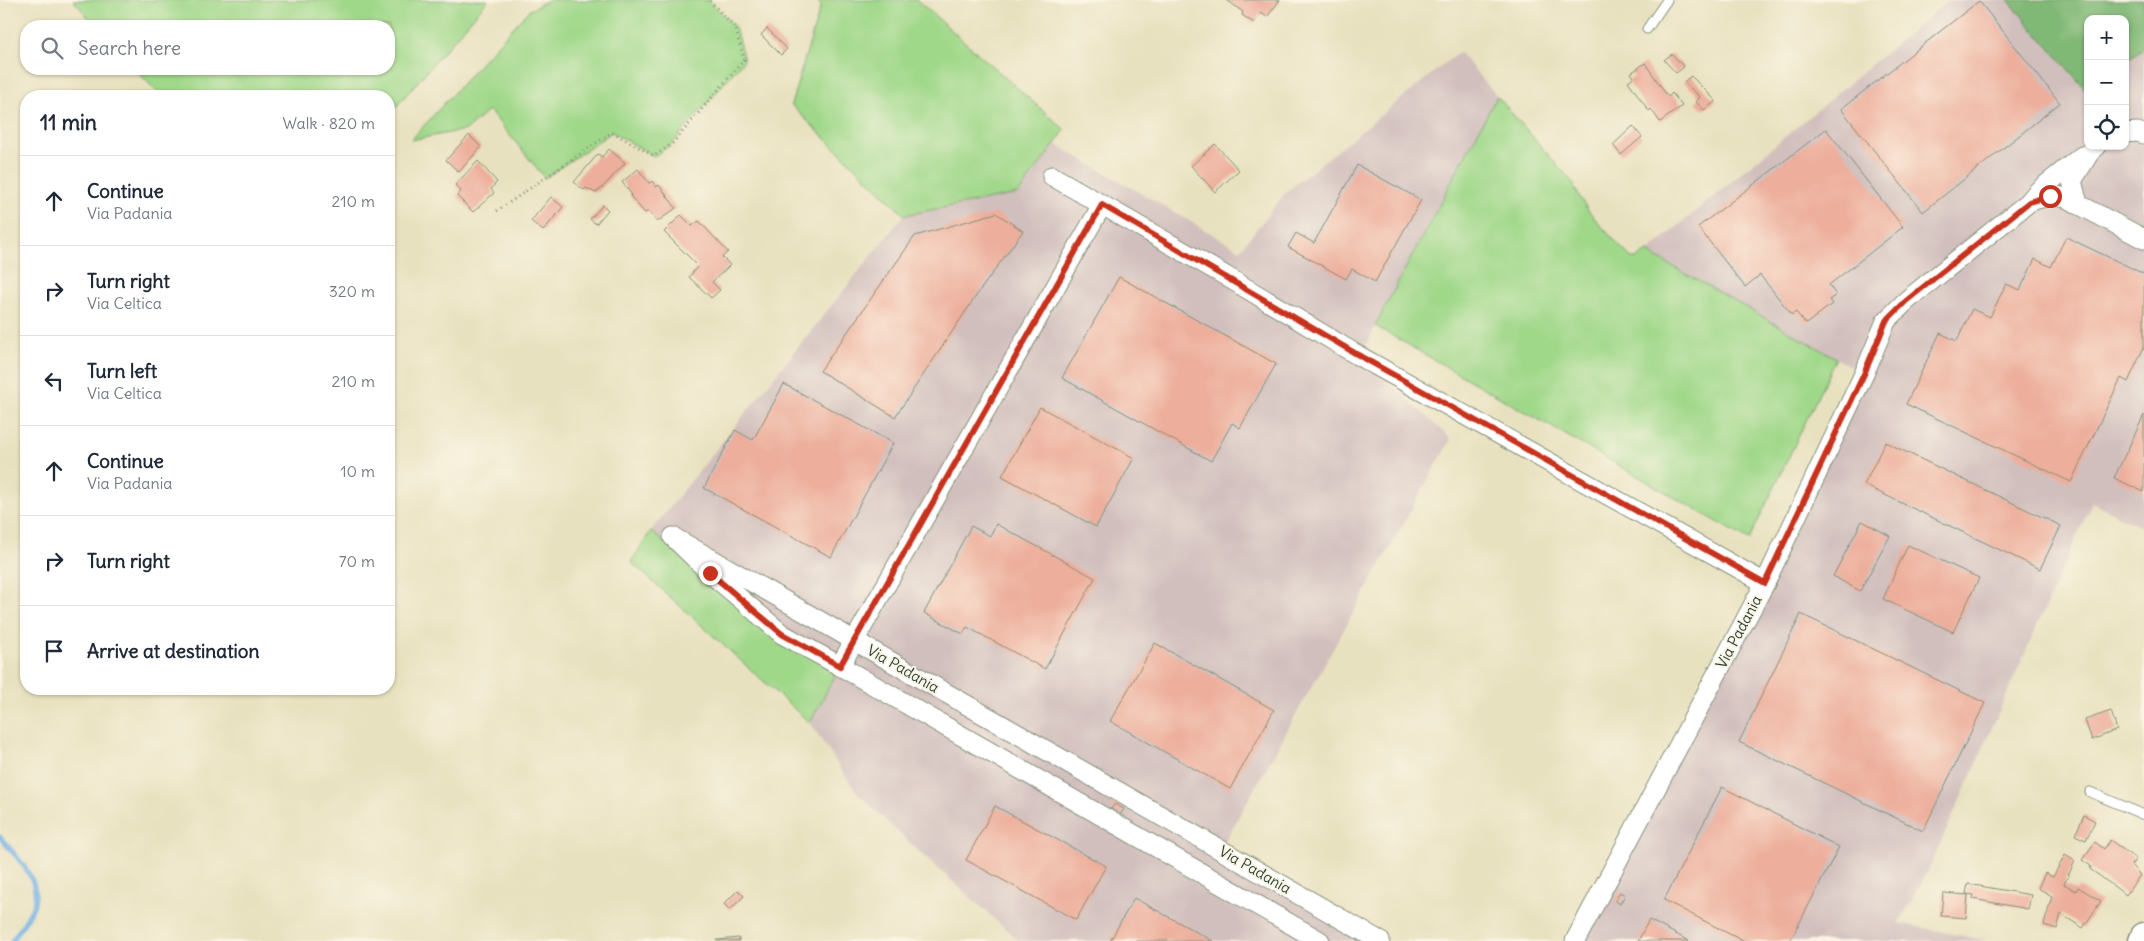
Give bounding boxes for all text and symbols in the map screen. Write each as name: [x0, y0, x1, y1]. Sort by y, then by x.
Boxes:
map controls: [2084, 15, 2129, 150]
button: +: [2084, 15, 2129, 60]
search box: [20, 20, 395, 75]
icon: search: [38, 34, 66, 62]
text: Search here: [78, 36, 181, 60]
button: −: [2084, 60, 2129, 105]
button: locate: [2084, 105, 2129, 150]
text: 11 min: [40, 109, 97, 136]
text: Walk · 820 m: [283, 113, 375, 133]
text: Continue: [87, 179, 164, 203]
route start: [2039, 185, 2062, 208]
icon: ahead: [40, 187, 68, 215]
text: 210 m: [332, 191, 375, 211]
text: Via Padania: [87, 203, 172, 223]
text: Turn right: [87, 269, 170, 293]
icon: right: [40, 277, 68, 305]
text: 320 m: [329, 281, 375, 301]
text: Via Celtica: [87, 293, 162, 313]
text: Turn left: [87, 359, 157, 383]
icon: left: [40, 367, 68, 395]
text: 210 m: [332, 371, 375, 391]
text: Via Celtica: [87, 383, 162, 403]
text: Continue: [87, 449, 164, 473]
icon: ahead: [40, 457, 68, 485]
text: 10 m: [340, 461, 375, 481]
text: Via Padania: [87, 473, 172, 493]
icon: right: [40, 547, 68, 575]
text: Turn right: [87, 549, 170, 573]
text: 70 m: [339, 551, 375, 571]
route end: [699, 562, 722, 585]
street label: Via Padania: [1711, 592, 1766, 672]
icon: arrive: [40, 637, 68, 665]
text: Arrive at destination: [87, 639, 260, 663]
street label: Via Padania: [864, 640, 943, 697]
street label: Via Padania: [1216, 841, 1295, 898]

